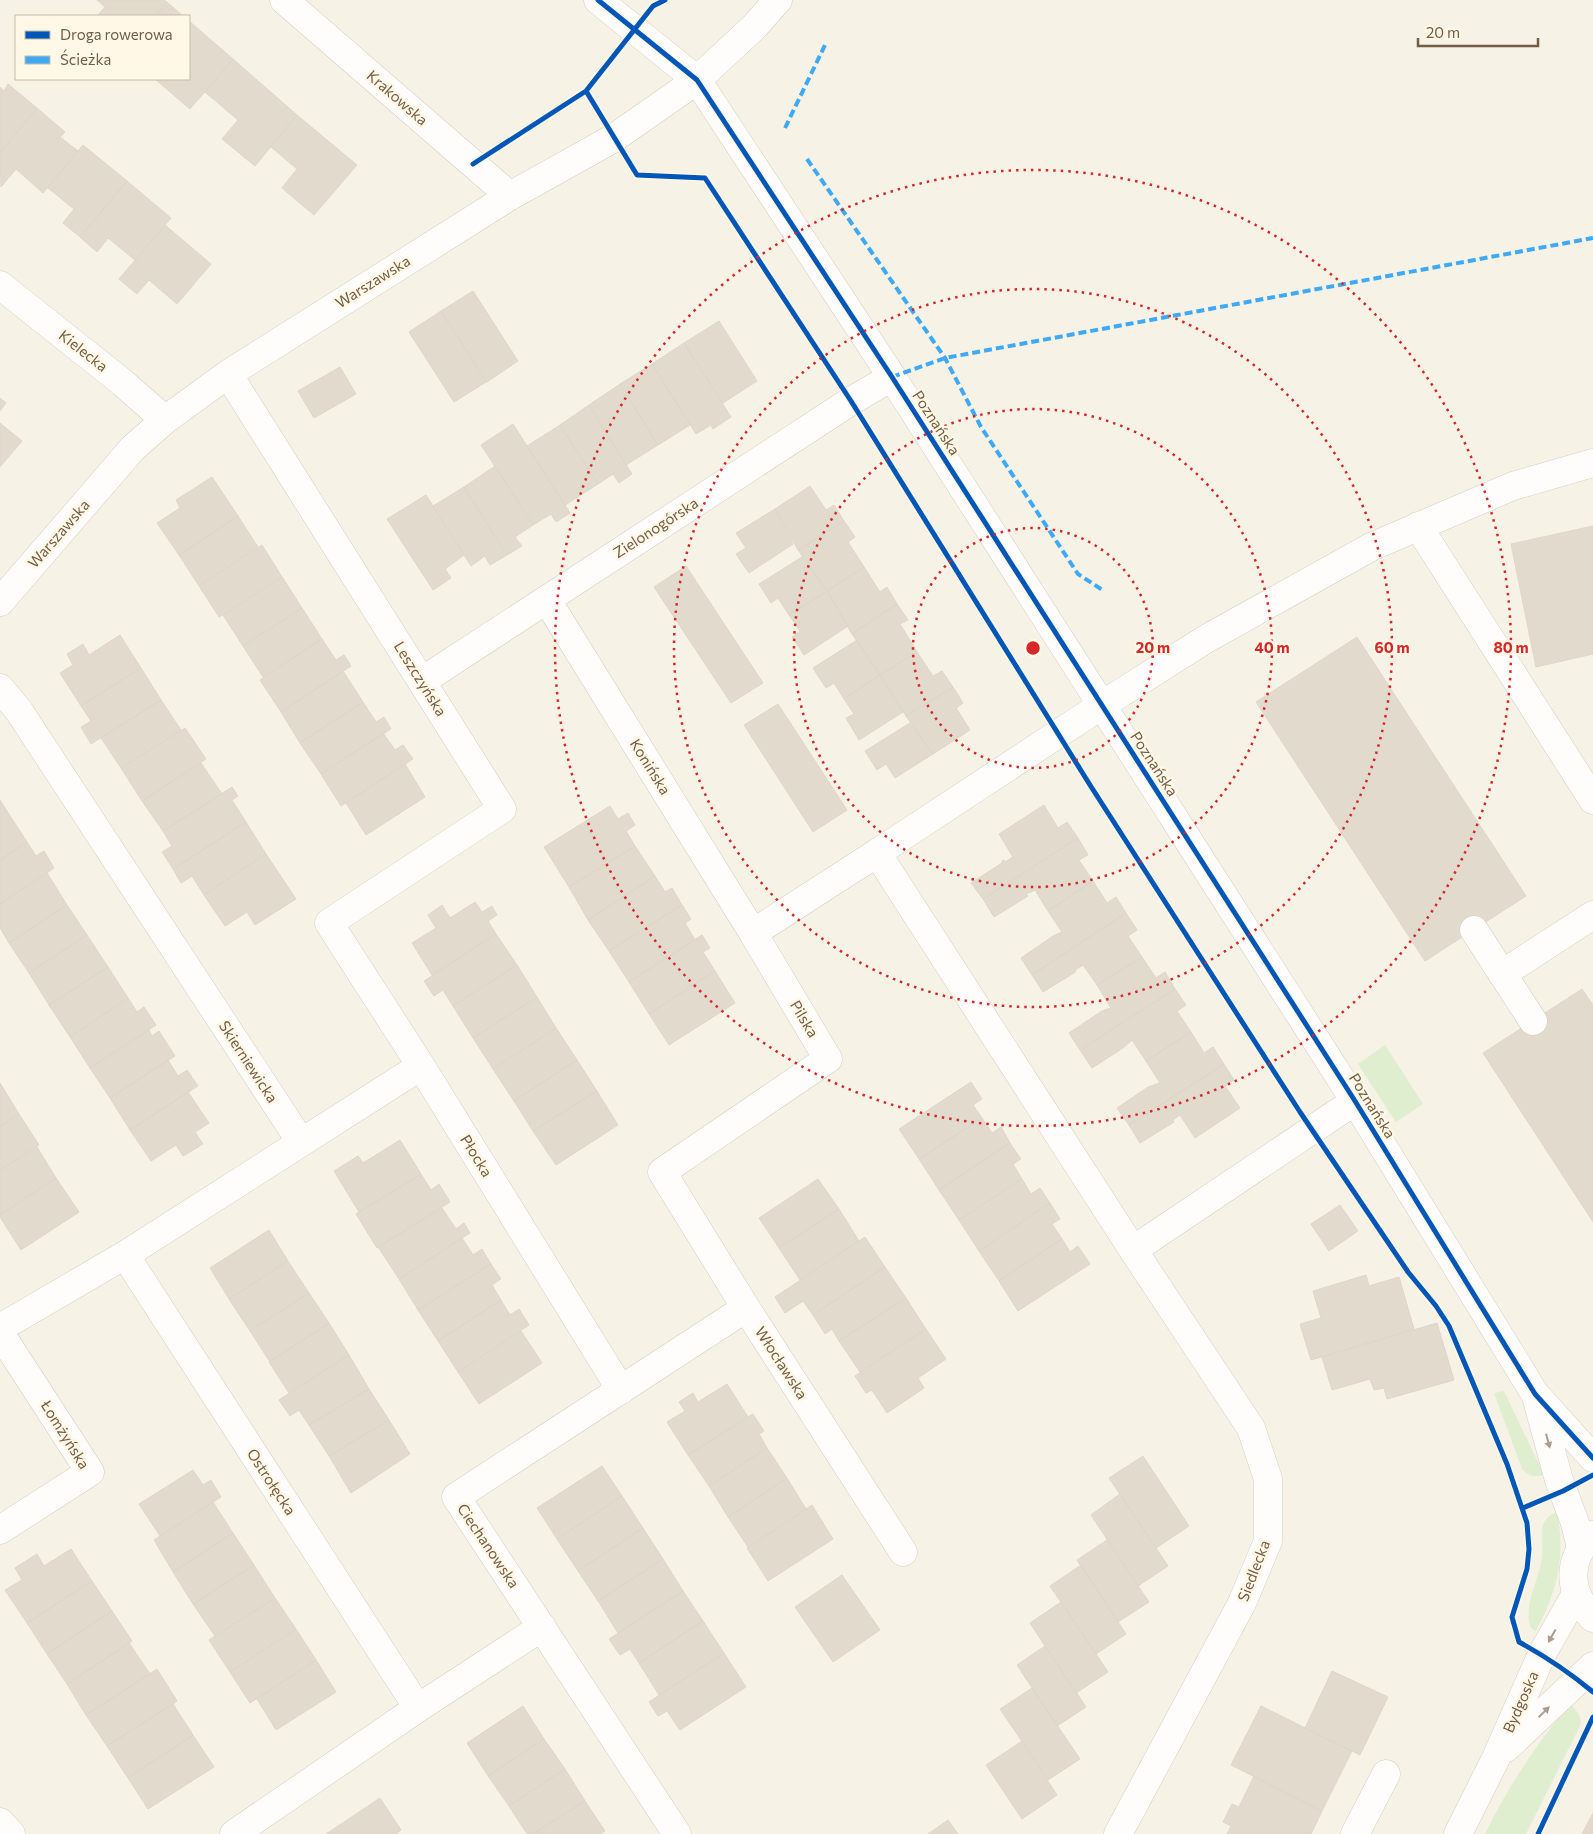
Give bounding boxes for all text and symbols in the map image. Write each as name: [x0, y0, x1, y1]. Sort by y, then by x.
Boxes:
legend: [15, 15, 190, 80]
scale bar: [1418, 15, 1538, 47]
text: 20 m: [1426, 23, 1460, 41]
text: Droga rowerowa: [60, 25, 173, 43]
text: Ścieżka: [60, 49, 111, 68]
street label: Krakowska: [363, 66, 432, 129]
street label: Warszawska: [332, 251, 413, 311]
street label: Kielecka: [56, 326, 112, 375]
street label: Poznańska: [909, 387, 964, 458]
street label: Zielonogórska: [610, 493, 701, 561]
street label: Warszawska: [24, 495, 93, 571]
street label: Leszczyńska: [391, 638, 451, 719]
text: 20 m: [1136, 638, 1170, 656]
text: 40 m: [1254, 638, 1290, 656]
text: 60 m: [1374, 638, 1410, 656]
text: 80 m: [1493, 638, 1529, 656]
centre of rings: [1024, 639, 1042, 657]
street label: Poznańska: [1127, 728, 1182, 799]
street label: Konińska: [627, 735, 675, 798]
street label: Pilska: [787, 997, 823, 1040]
street label: Skierniewicka: [216, 1017, 282, 1106]
street label: Poznańska: [1346, 1070, 1400, 1141]
street label: Płocka: [457, 1131, 497, 1180]
street label: Włocławska: [752, 1323, 812, 1402]
street label: Łomżyńska: [37, 1396, 94, 1472]
one-way arrow: [1544, 1433, 1552, 1448]
street label: Ostrołęcka: [244, 1445, 300, 1518]
street label: Ciechanowska: [454, 1500, 524, 1591]
street label: Siedlecka: [1233, 1537, 1273, 1604]
one-way arrow: [1548, 1629, 1556, 1644]
street label: Bydgoska: [1499, 1668, 1542, 1735]
one-way arrow: [1538, 1706, 1550, 1718]

